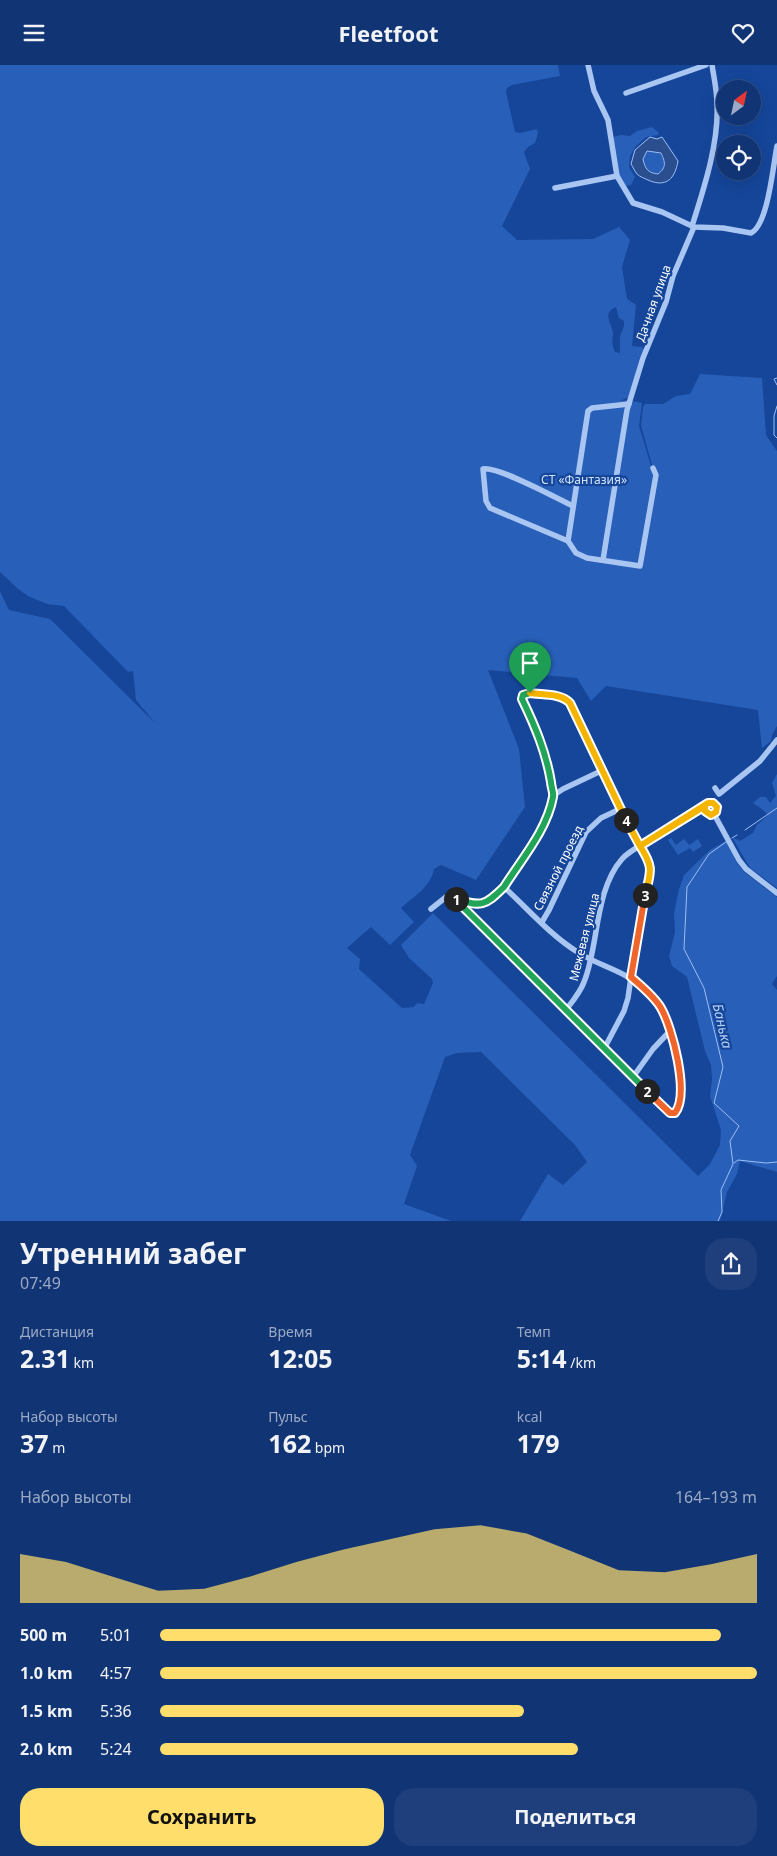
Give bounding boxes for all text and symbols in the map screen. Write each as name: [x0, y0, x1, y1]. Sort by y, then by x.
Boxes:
text: Fleetfoot: [338, 18, 439, 48]
icon: menu: [20, 19, 48, 47]
icon: heart: [729, 19, 757, 47]
north arrow: [716, 80, 761, 125]
map controls: [716, 80, 761, 180]
button: locate: [716, 135, 761, 180]
street label: Дачная улица: [631, 262, 675, 344]
park label: СТ «Фантазия»: [541, 471, 627, 488]
pin: [509, 642, 551, 693]
icon: arrive: [516, 649, 544, 677]
pin: 4: [614, 807, 638, 833]
text: 4: [622, 811, 631, 830]
street label: Связной проезд: [529, 822, 587, 914]
pin: 3: [632, 883, 658, 907]
text: 3: [641, 886, 650, 905]
pin: 1: [444, 887, 468, 911]
text: 1: [452, 890, 461, 909]
street label: Межевая улица: [565, 891, 603, 983]
water label: Банька: [709, 1002, 737, 1050]
pin: 2: [634, 1079, 660, 1103]
text: 2: [643, 1082, 652, 1101]
text: Утренний забег: [20, 1234, 246, 1272]
button: share: [705, 1238, 757, 1290]
text: 07:49: [20, 1272, 61, 1294]
text: Дистанция: [20, 1322, 94, 1341]
text: Время: [268, 1322, 312, 1341]
text: Темп: [517, 1322, 551, 1341]
text: 2.31: [20, 1341, 70, 1375]
text: 12:05: [268, 1341, 333, 1375]
text: 5:14: [517, 1341, 567, 1375]
text: km: [70, 1353, 94, 1372]
text: /km: [567, 1353, 596, 1372]
text: Набор высоты: [20, 1407, 118, 1426]
text: Пульс: [268, 1407, 308, 1426]
text: kcal: [517, 1407, 542, 1426]
text: 37: [20, 1426, 49, 1460]
text: 162: [268, 1426, 311, 1460]
text: 179: [517, 1426, 560, 1460]
text: m: [49, 1438, 65, 1457]
text: bpm: [311, 1438, 345, 1457]
text: Набор высоты: [20, 1486, 132, 1508]
text: 164–193 m: [675, 1486, 757, 1508]
text: 500 m: [20, 1624, 67, 1646]
text: 5:01: [100, 1624, 132, 1646]
text: 1.0 km: [20, 1662, 72, 1684]
text: 4:57: [100, 1662, 132, 1684]
text: 1.5 km: [20, 1700, 72, 1722]
text: 5:36: [100, 1700, 132, 1722]
text: 2.0 km: [20, 1738, 72, 1760]
text: 5:24: [100, 1738, 132, 1760]
button: Сохранить: [20, 1788, 384, 1846]
button: Поделиться: [394, 1788, 757, 1846]

